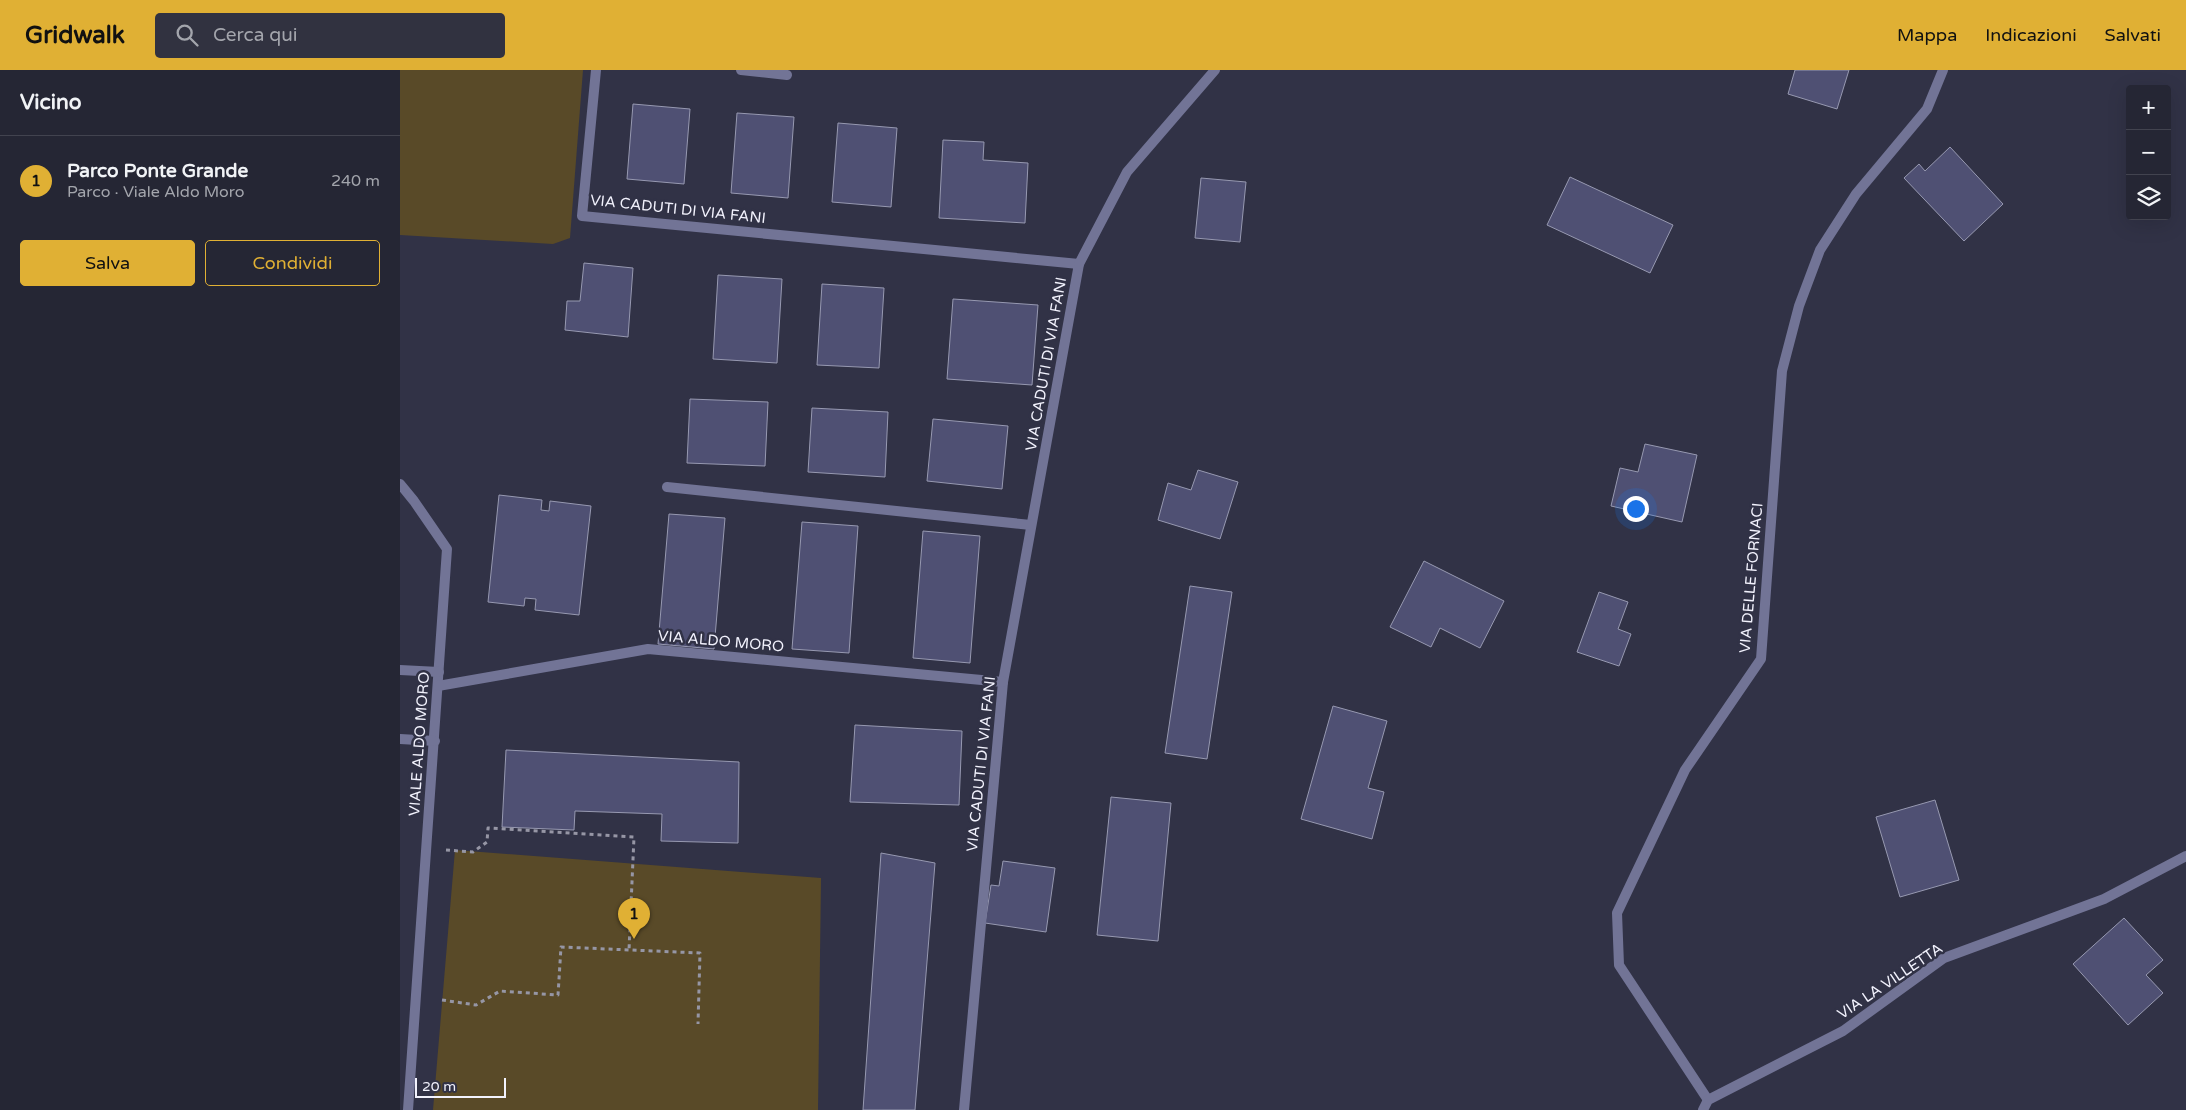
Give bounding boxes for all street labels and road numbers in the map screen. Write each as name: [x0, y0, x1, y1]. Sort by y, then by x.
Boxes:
street label: VIA CADUTI DI VIA FANI: [589, 191, 767, 227]
street label: VIA CADUTI DI VIA FANI: [1022, 276, 1070, 452]
street label: VIA DELLE FORNACI: [1735, 502, 1767, 654]
street label: VIA ALDO MORO: [657, 627, 785, 655]
street label: VIALE ALDO MORO: [405, 671, 433, 817]
street label: VIA CADUTI DI VIA FANI: [963, 675, 999, 853]
street label: VIA LA VILLETTA: [1834, 939, 1946, 1023]

